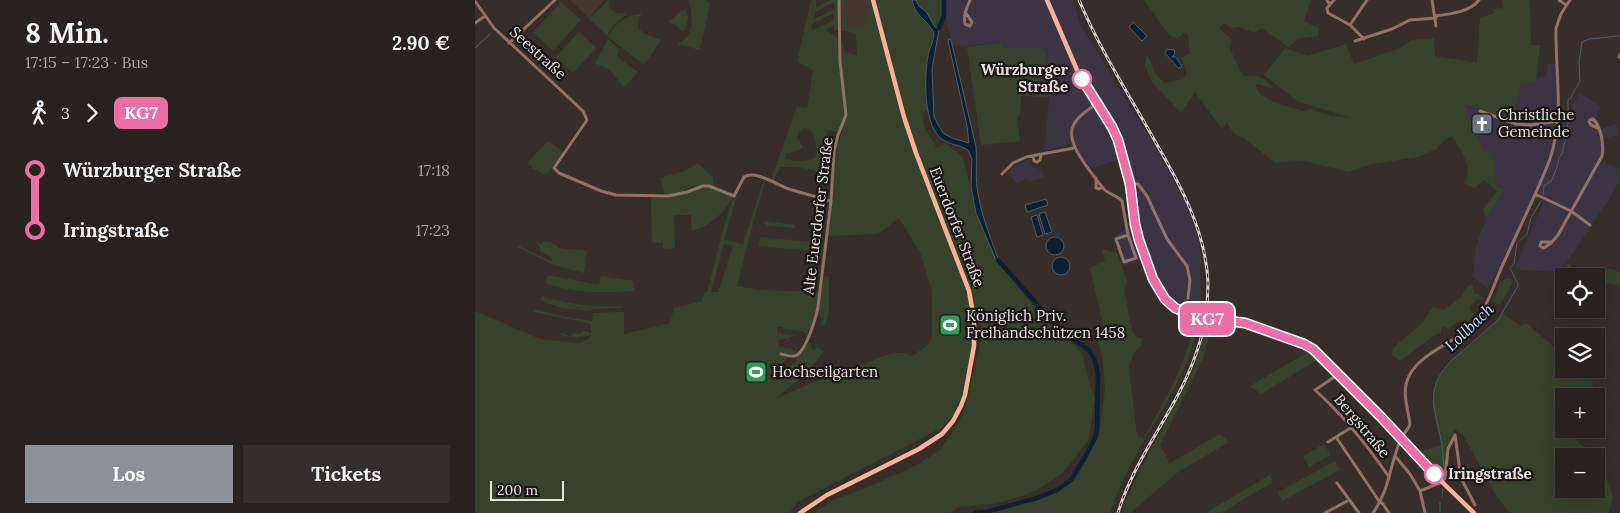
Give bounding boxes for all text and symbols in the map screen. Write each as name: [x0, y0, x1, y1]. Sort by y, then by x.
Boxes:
text: 8 Min.: [25, 15, 109, 51]
street label: Seestraße: [506, 22, 571, 83]
text: 2.90 €: [392, 31, 450, 55]
text: 17:15 – 17:23 · Bus: [25, 52, 148, 72]
place label: Würzburger Straße: [981, 60, 1069, 96]
marker: Würzburger Straße: [1072, 69, 1092, 89]
icon: walk: [25, 99, 53, 127]
icon: forward: [78, 99, 106, 127]
text: KG7: [124, 101, 158, 124]
text: 3: [61, 103, 70, 123]
place label: Christliche Gemeinde: [1498, 105, 1574, 141]
church icon: Christliche Gemeinde: [1470, 112, 1494, 136]
street label: Alte Euerdorfer Straße: [798, 136, 837, 297]
text: Würzburger Straße: [63, 158, 241, 182]
text: 17:18: [418, 160, 450, 180]
street label: Euerdorfer Straße: [926, 164, 989, 290]
text: Iringstraße: [63, 218, 169, 242]
text: 17:23: [416, 220, 450, 240]
map controls: [1555, 268, 1605, 498]
button: locate: [1555, 268, 1605, 318]
water label: Lollbach: [1440, 299, 1498, 355]
line badge: KG7: [1178, 303, 1236, 335]
place label: Königlich Priv. Freihandschützen 1458: [966, 306, 1125, 342]
text: KG7: [1190, 307, 1224, 330]
sports icon: Königlich Priv. Freihandschützen 1458: [938, 313, 962, 337]
button: layers: [1555, 328, 1605, 378]
sports icon: Hochseilgarten: [744, 360, 768, 384]
place label: Hochseilgarten: [772, 362, 878, 381]
button: +: [1555, 388, 1605, 438]
street label: Bergstraße: [1330, 390, 1395, 461]
button: Los: [25, 445, 233, 503]
button: Tickets: [243, 445, 450, 503]
button: −: [1555, 448, 1605, 498]
marker: Iringstraße: [1424, 464, 1444, 484]
place label: Iringstraße: [1448, 464, 1532, 483]
scale bar: [490, 478, 564, 501]
text: 200 m: [497, 481, 538, 499]

